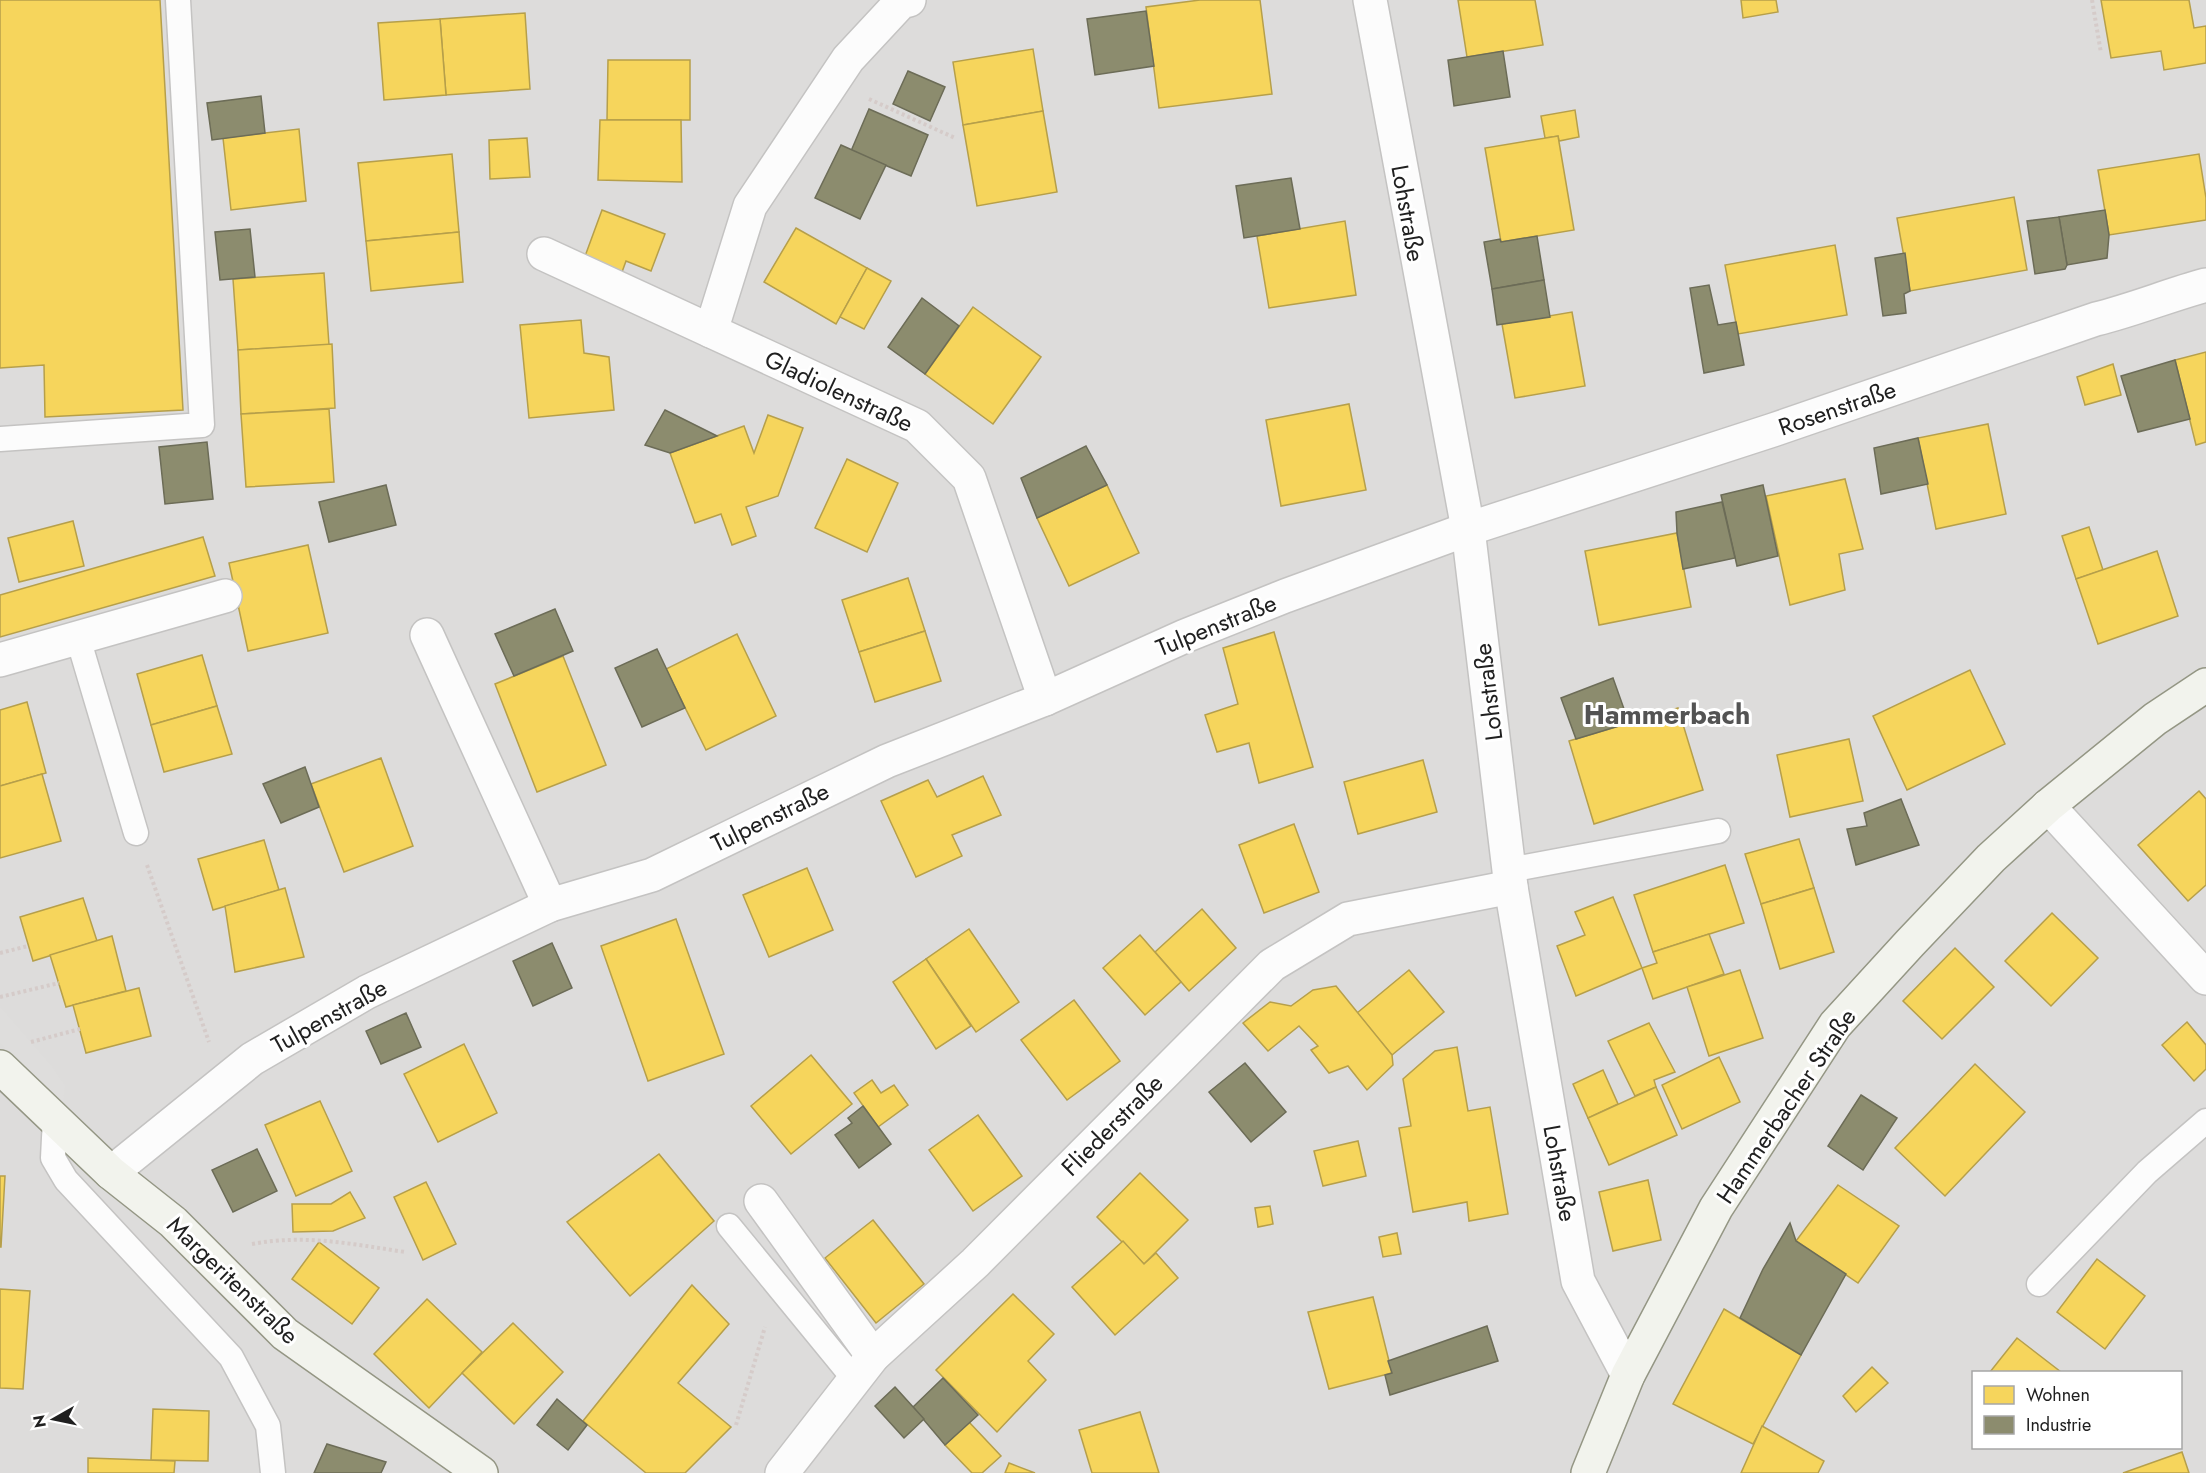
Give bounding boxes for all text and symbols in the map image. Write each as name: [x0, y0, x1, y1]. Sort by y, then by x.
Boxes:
street label: Lohstraße: [1382, 162, 1434, 264]
street label: Gladiolenstraße: [759, 341, 919, 441]
street label: Rosenstraße: [1773, 372, 1901, 444]
street label: Tulpenstraße: [1151, 585, 1281, 665]
street label: Lohstraße: [1465, 641, 1511, 743]
district label: Hammerbach: [1584, 695, 1750, 734]
street label: Tulpenstraße: [705, 773, 835, 861]
street label: Tulpenstraße: [265, 970, 393, 1062]
street label: Hammerbacher Straße: [1708, 1002, 1864, 1210]
street label: Fliederstraße: [1053, 1066, 1171, 1184]
street label: Lohstraße: [1534, 1122, 1586, 1224]
street label: Margeritenstraße: [159, 1208, 307, 1352]
legend: [1972, 1371, 2182, 1449]
text: Wohnen: [2026, 1382, 2090, 1408]
north arrow: [24, 1389, 84, 1449]
text: Industrie: [2026, 1412, 2091, 1438]
text: N: [27, 1413, 52, 1429]

